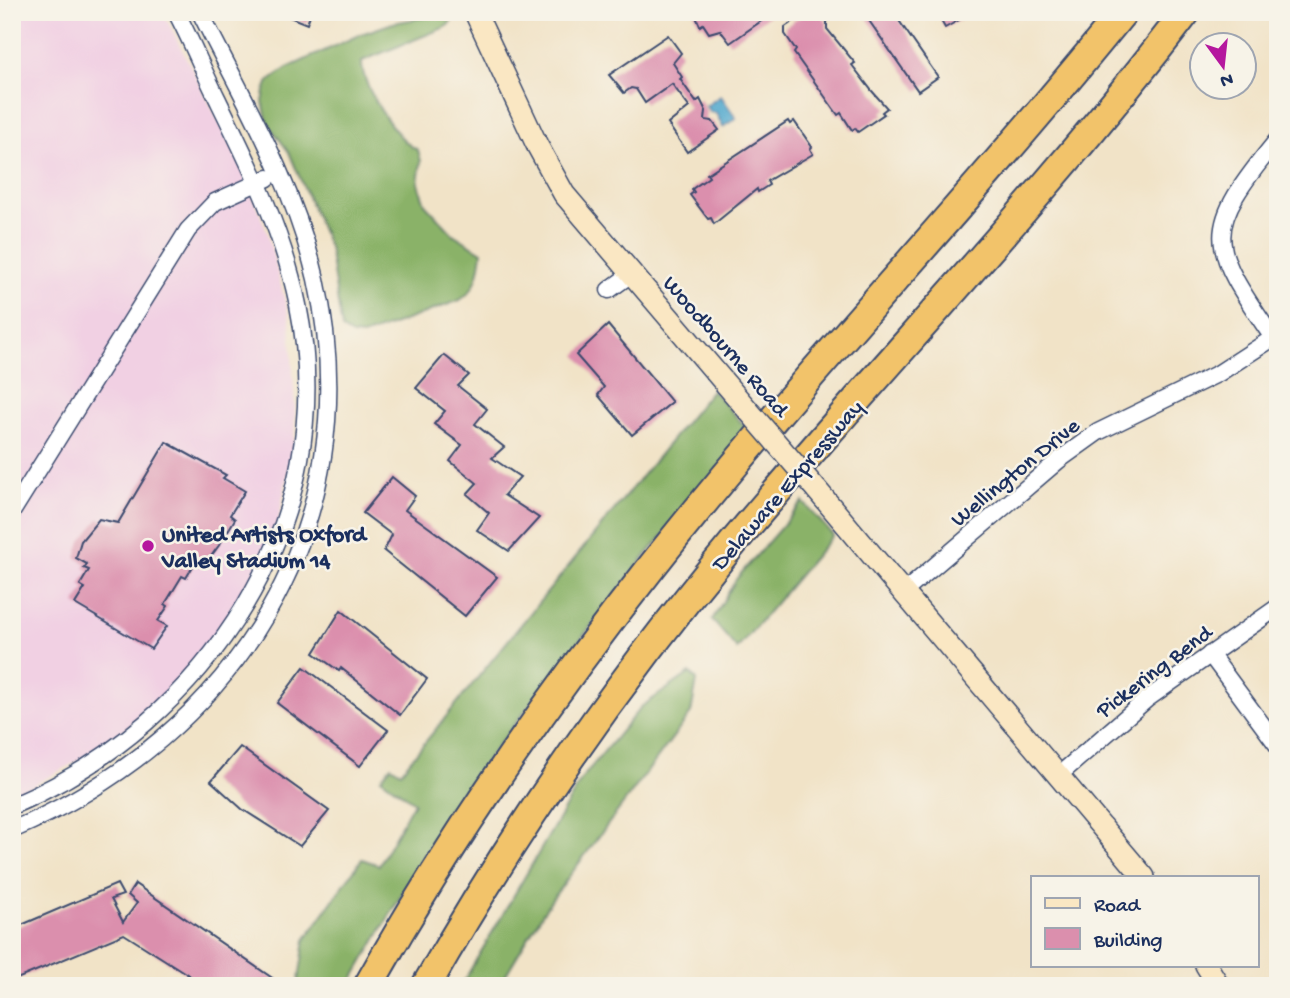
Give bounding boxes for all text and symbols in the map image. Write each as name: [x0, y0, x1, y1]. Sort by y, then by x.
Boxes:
north arrow: [1188, 32, 1258, 102]
text: N: [1218, 66, 1235, 92]
street label: Woodbourne Road: [656, 271, 794, 425]
street label: Delaware Expressway: [706, 395, 870, 579]
street label: Wellington Drive: [946, 413, 1087, 534]
place label: United Artists Oxford Valley Stadium 14: [161, 523, 368, 576]
marker: United Artists Oxford Valley Stadium 14: [140, 538, 156, 554]
street label: Pickering Bend: [1091, 620, 1220, 726]
legend: [1031, 876, 1258, 967]
text: Road: [1094, 895, 1142, 920]
text: Building: [1093, 930, 1163, 955]

